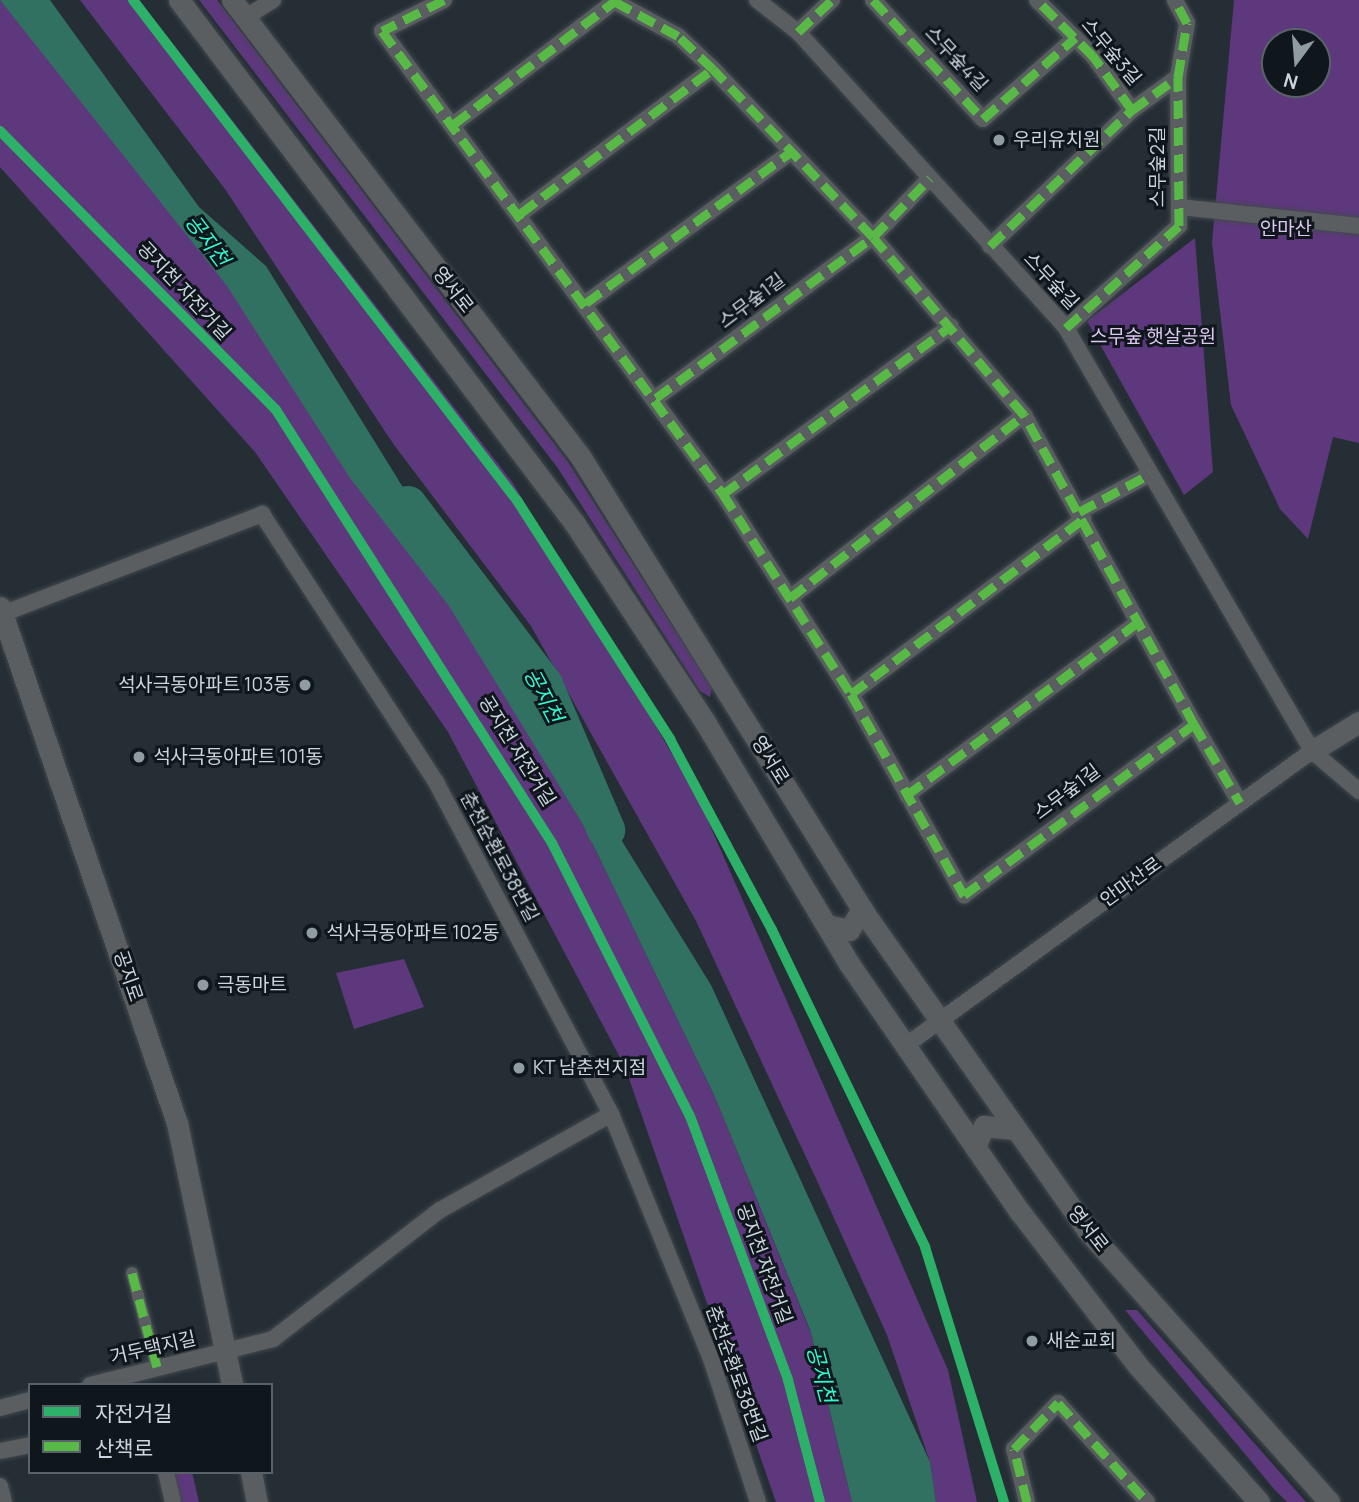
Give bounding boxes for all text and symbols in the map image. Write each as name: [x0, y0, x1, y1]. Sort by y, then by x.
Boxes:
street label: 스무숲3길: [1076, 14, 1146, 90]
street label: 스무숲4길: [920, 22, 992, 96]
north arrow: [1261, 28, 1331, 98]
text: N: [1281, 67, 1301, 96]
street label: 스무숲2길: [1147, 127, 1169, 207]
place label: 우리유치원: [1013, 129, 1100, 151]
marker: 우리유치원: [991, 132, 1007, 148]
water label: 공지천: [180, 209, 236, 271]
park label: 안마산: [1260, 218, 1312, 240]
street label: 공지천 자전거길: [133, 237, 235, 345]
street label: 스무숲길: [1019, 248, 1083, 314]
street label: 영서로: [428, 262, 478, 318]
street label: 스무숲1길: [714, 269, 790, 333]
park label: 스무숲 햇살공원: [1090, 326, 1216, 348]
water label: 공지천: [519, 663, 569, 727]
place label: 석사극동아파트 103동: [118, 674, 291, 696]
marker: 석사극동아파트 103동: [297, 677, 313, 693]
street label: 공지천 자전거길: [474, 691, 560, 811]
street label: 영서로: [746, 732, 794, 788]
place label: 석사극동아파트 101동: [153, 746, 323, 768]
marker: 석사극동아파트 101동: [131, 749, 147, 765]
street label: 스무숲1길: [1029, 760, 1105, 824]
street label: 춘천순환로38번길: [455, 788, 543, 926]
street label: 안마산로: [1096, 852, 1166, 912]
place label: 석사극동아파트 102동: [326, 922, 499, 944]
marker: 석사극동아파트 102동: [304, 925, 320, 941]
street label: 공지로: [109, 947, 147, 1005]
place label: 극동마트: [217, 974, 287, 996]
marker: 극동마트: [195, 977, 211, 993]
place label: KT 남춘천지점: [533, 1057, 647, 1079]
marker: KT 남춘천지점: [511, 1060, 527, 1076]
street label: 공지천 자전거길: [732, 1201, 796, 1327]
street label: 영서로: [1063, 1201, 1113, 1257]
street label: 춘천순환로38번길: [701, 1302, 771, 1446]
street label: 거두택지길: [108, 1327, 198, 1369]
place label: 새순교회: [1046, 1330, 1116, 1352]
marker: 새순교회: [1024, 1333, 1040, 1349]
water label: 공지천: [802, 1343, 842, 1405]
legend: [28, 1383, 273, 1474]
text: 자전거길: [95, 1399, 172, 1427]
text: 산책로: [95, 1434, 153, 1462]

